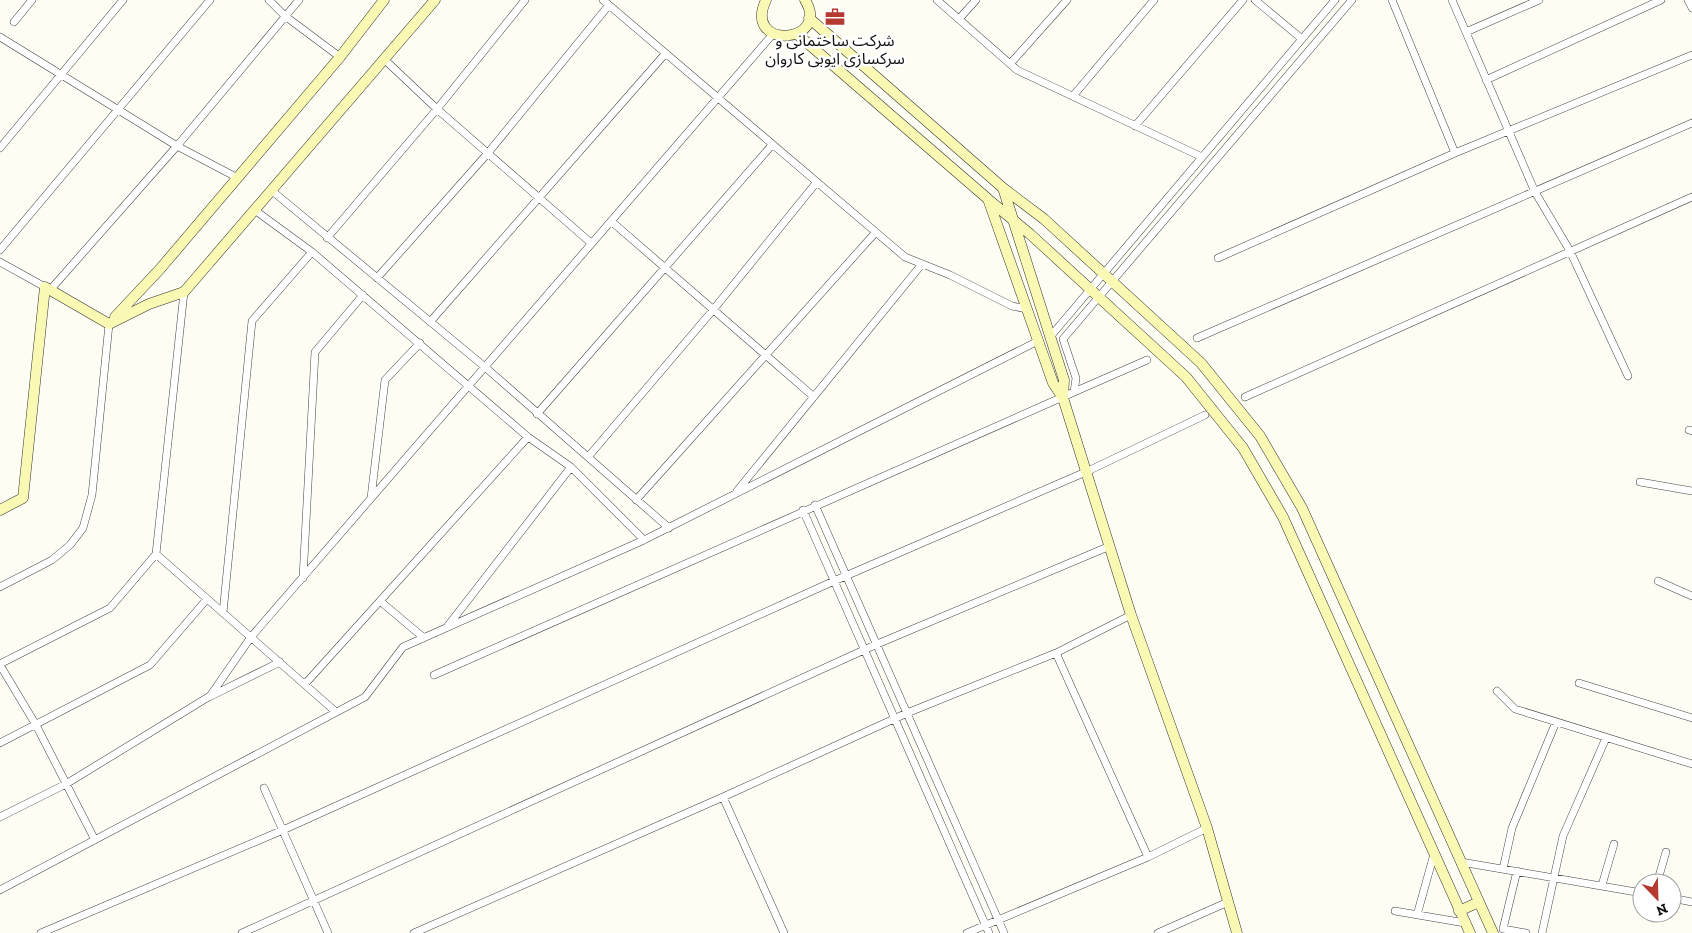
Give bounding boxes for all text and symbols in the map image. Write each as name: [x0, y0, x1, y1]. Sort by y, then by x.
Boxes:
office icon: شرکت ساختمانی و سرکسازی ایوبی کاروان: [824, 6, 846, 28]
place label: شرکت ساختمانی و سرکسازی ایوبی کاروان: [765, 31, 905, 68]
north arrow: [1632, 873, 1682, 923]
text: N: [1653, 900, 1670, 920]

